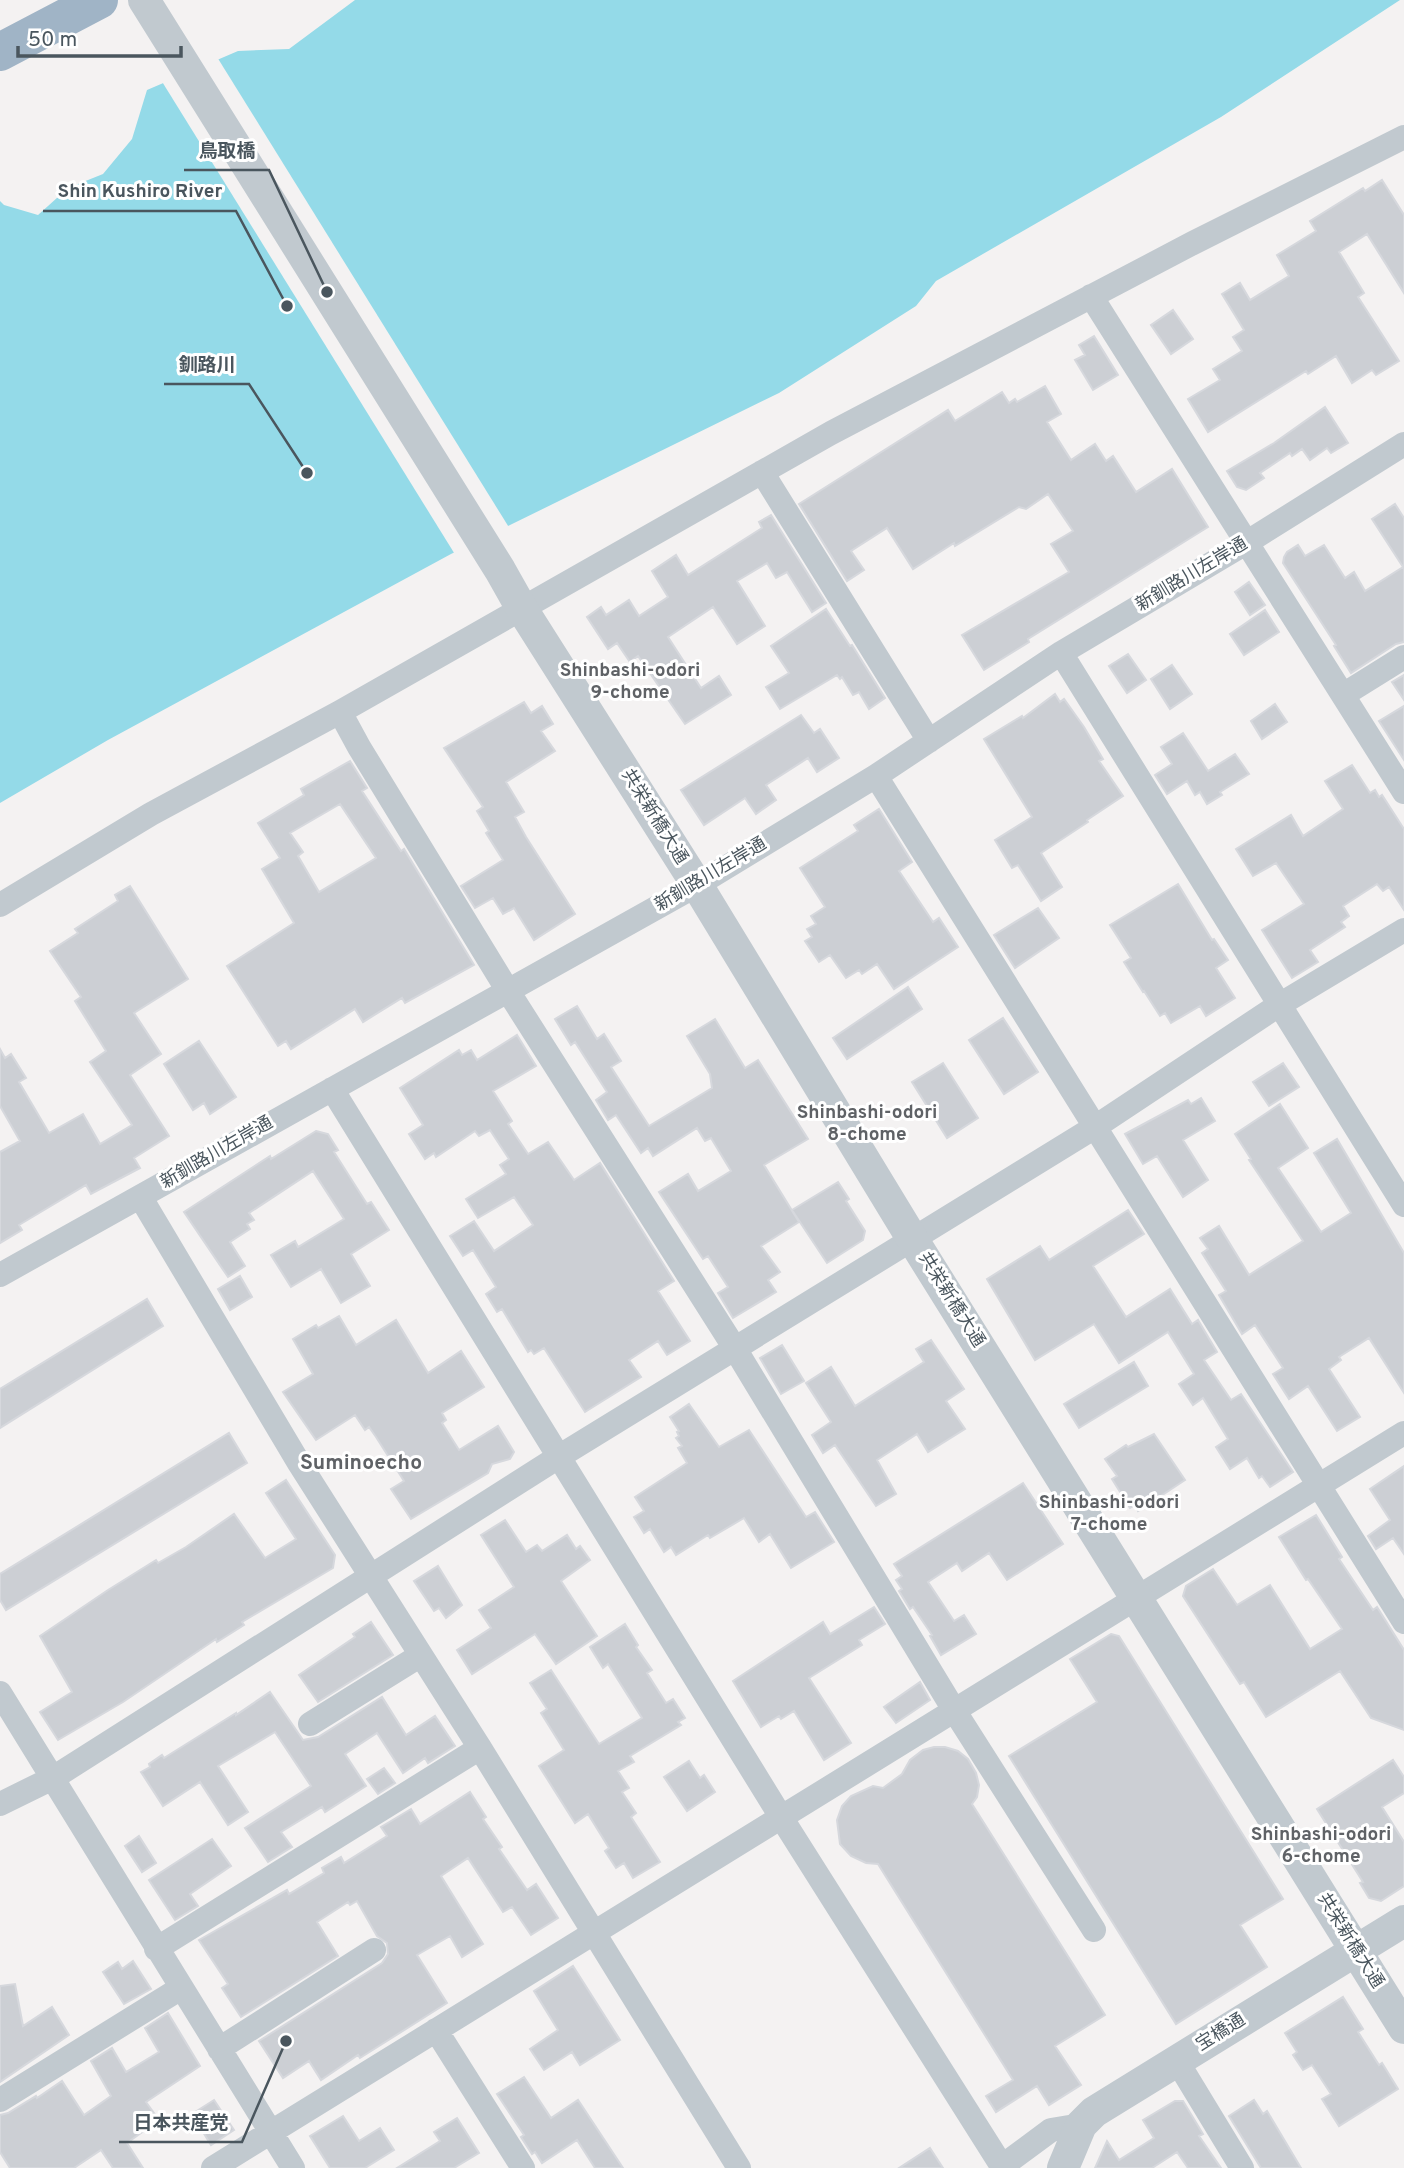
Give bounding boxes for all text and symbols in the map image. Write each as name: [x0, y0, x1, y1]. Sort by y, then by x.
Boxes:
scale bar: [18, 14, 180, 58]
text: 50 m: [28, 27, 77, 54]
callout: 鳥取橋: [184, 130, 269, 170]
text: 鳥取橋: [198, 140, 256, 164]
callout: Shin Kushiro River: [43, 171, 236, 211]
text: Shin Kushiro River: [58, 180, 223, 204]
callout: 釧路川: [164, 344, 249, 384]
text: 釧路川: [178, 354, 236, 378]
street label: 新釧路川左岸通: [1132, 533, 1252, 617]
district label: Shinbashi-odori 9-chome: [560, 659, 700, 705]
street label: 共栄新橋大通: [616, 765, 692, 869]
street label: 新釧路川左岸通: [651, 833, 771, 917]
district label: Shinbashi-odori 8-chome: [797, 1101, 937, 1147]
street label: 新釧路川左岸通: [157, 1112, 277, 1194]
street label: 共栄新橋大通: [913, 1248, 989, 1352]
district label: Suminoecho: [300, 1450, 422, 1477]
district label: Shinbashi-odori 7-chome: [1039, 1491, 1179, 1537]
district label: Shinbashi-odori 6-chome: [1251, 1823, 1391, 1869]
street label: 共栄新橋大通: [1312, 1889, 1388, 1993]
street label: 宝橋通: [1192, 2009, 1250, 2057]
callout: 日本共産党: [119, 2102, 242, 2142]
text: 日本共産党: [133, 2112, 229, 2136]

